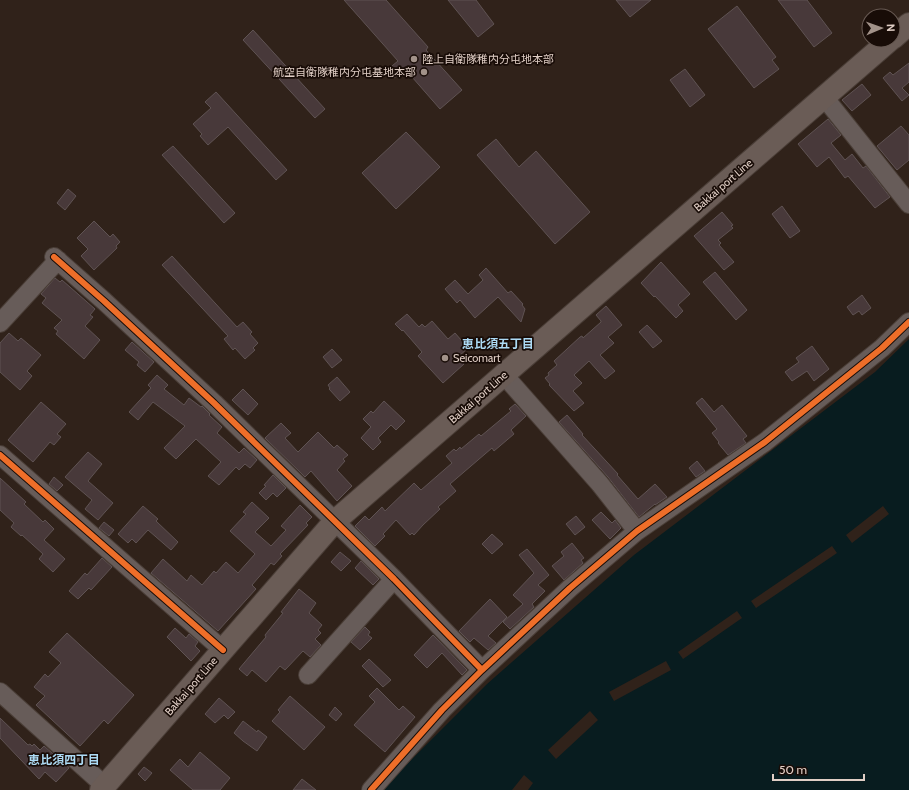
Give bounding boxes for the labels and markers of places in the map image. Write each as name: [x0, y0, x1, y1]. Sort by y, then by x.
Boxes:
place label: 陸上自衛隊稚内分屯地本部: [422, 52, 554, 66]
marker: 陸上自衛隊稚内分屯地本部: [409, 54, 419, 64]
place label: 航空自衛隊稚内分屯基地本部: [273, 65, 416, 79]
marker: 航空自衛隊稚内分屯基地本部: [419, 67, 429, 77]
place label: Seicomart: [453, 351, 501, 365]
marker: Seicomart: [440, 353, 450, 363]

